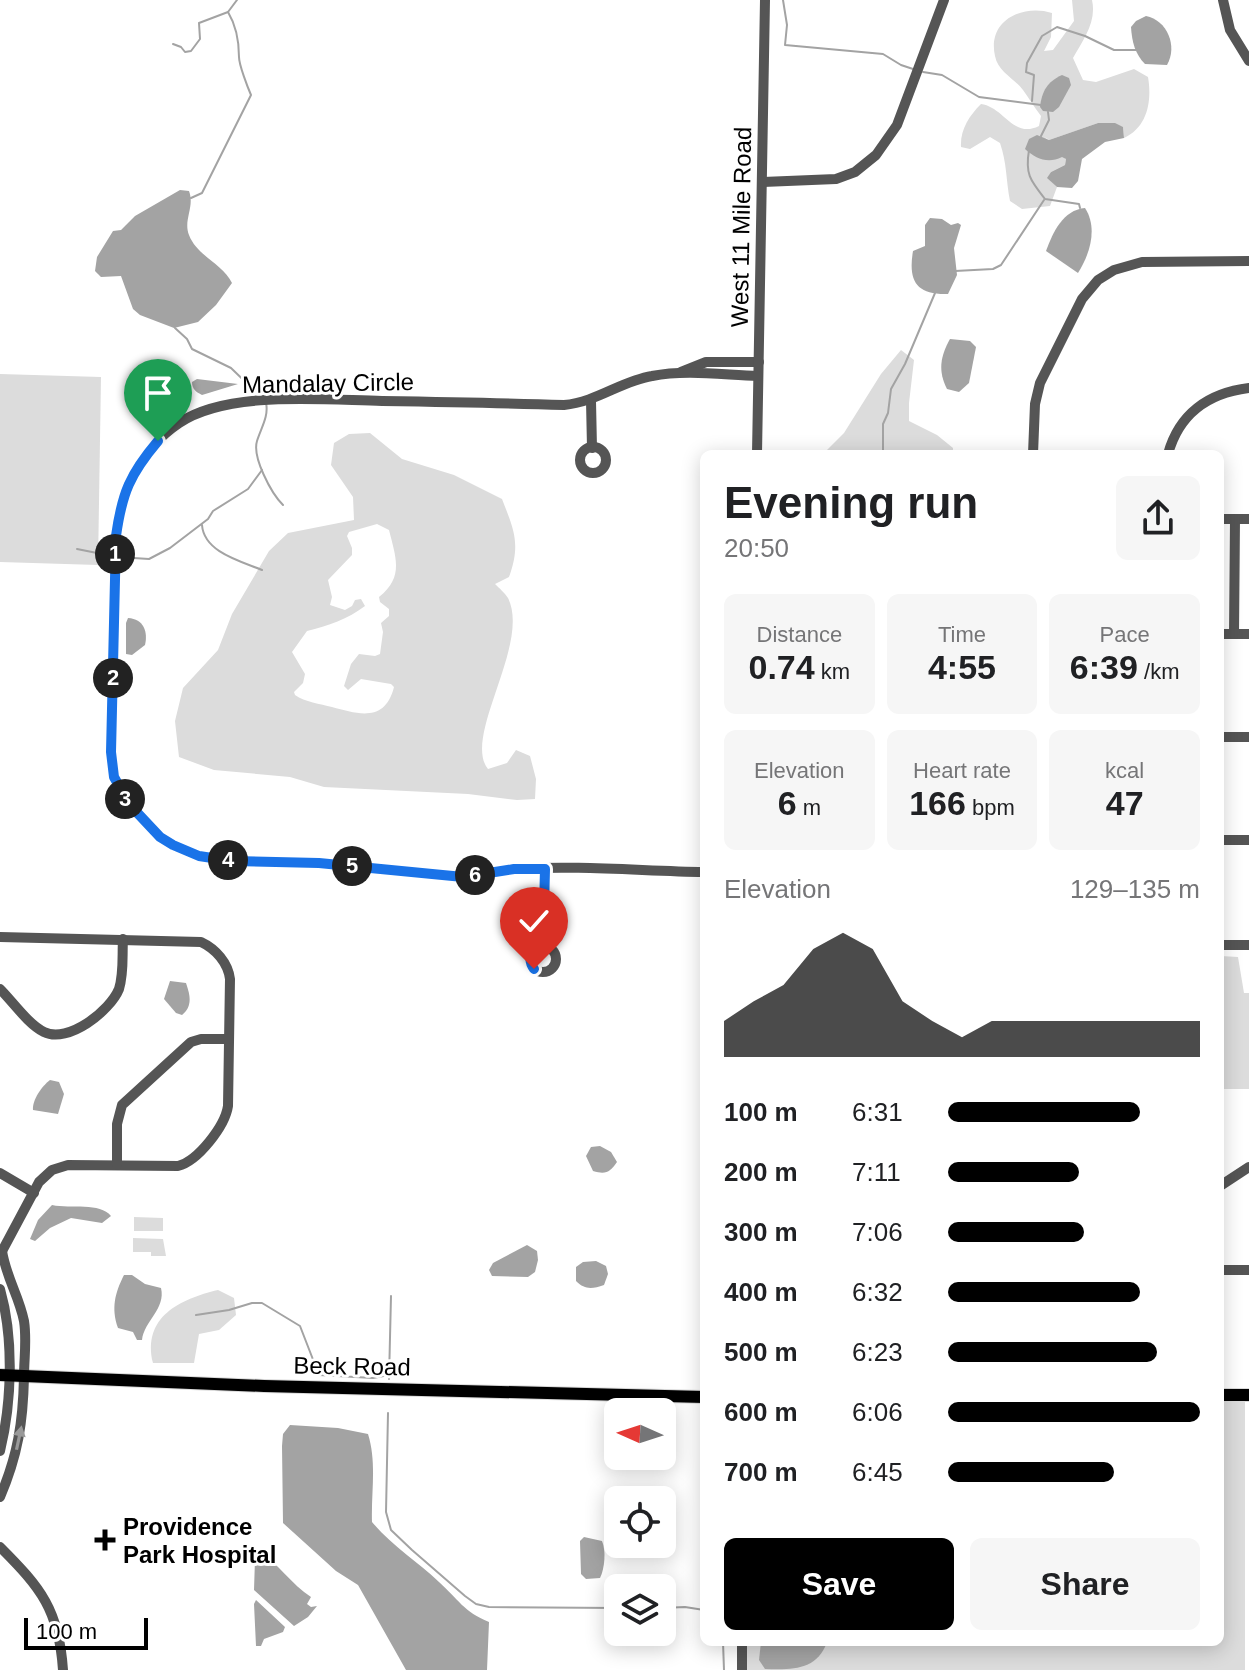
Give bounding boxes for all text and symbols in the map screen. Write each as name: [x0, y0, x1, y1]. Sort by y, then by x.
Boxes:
street label: West 11 Mile Road: [726, 127, 756, 327]
pin: [124, 359, 192, 441]
street label: Mandalay Circle: [242, 368, 414, 398]
icon: arrive: [136, 371, 180, 415]
button: share: [1116, 476, 1200, 560]
text: Evening run: [724, 478, 978, 527]
text: 20:50: [724, 533, 789, 563]
pin: 1: [95, 534, 135, 574]
text: 1: [109, 541, 121, 566]
text: Distance: [757, 622, 842, 647]
text: Time: [938, 622, 986, 647]
text: Pace: [1100, 622, 1150, 647]
text: 0.74: [749, 648, 815, 686]
text: 4:55: [928, 648, 996, 686]
text: 6:39: [1070, 648, 1138, 686]
pin: 2: [93, 658, 133, 698]
text: km: [815, 659, 850, 684]
text: /km: [1138, 659, 1179, 684]
text: 2: [107, 665, 119, 690]
text: Elevation: [754, 758, 845, 783]
text: Heart rate: [913, 758, 1011, 783]
text: kcal: [1105, 758, 1144, 783]
pin: 3: [105, 779, 145, 819]
text: 6: [778, 784, 797, 822]
text: 166: [909, 784, 966, 822]
text: 47: [1106, 784, 1144, 822]
text: 3: [119, 786, 131, 811]
text: m: [797, 795, 821, 820]
text: bpm: [966, 795, 1015, 820]
pin: 4: [208, 840, 248, 880]
pin: 5: [332, 846, 372, 886]
text: 4: [222, 847, 234, 872]
text: 5: [346, 853, 358, 878]
pin: 6: [455, 855, 495, 895]
text: 6: [469, 862, 481, 887]
text: Elevation: [724, 874, 831, 904]
text: 129–135 m: [1070, 874, 1200, 904]
pin: [500, 887, 568, 969]
icon: check: [512, 899, 556, 943]
text: 100 m: [724, 1097, 798, 1127]
text: 6:31: [852, 1097, 903, 1127]
text: 200 m: [724, 1157, 798, 1187]
text: 7:11: [852, 1157, 901, 1187]
text: 300 m: [724, 1217, 798, 1247]
text: 7:06: [852, 1217, 903, 1247]
text: 400 m: [724, 1277, 798, 1307]
text: 6:32: [852, 1277, 903, 1307]
text: 500 m: [724, 1337, 798, 1367]
text: 6:23: [852, 1337, 903, 1367]
street label: Beck Road: [293, 1351, 411, 1381]
text: 600 m: [724, 1397, 798, 1427]
text: 6:06: [852, 1397, 903, 1427]
north arrow: [604, 1398, 676, 1470]
map controls: [604, 1398, 676, 1646]
one-way arrow: [14, 1425, 26, 1450]
text: 700 m: [724, 1457, 798, 1487]
text: 6:45: [852, 1457, 903, 1487]
button: locate: [604, 1486, 676, 1558]
place label: Providence Park Hospital: [123, 1513, 276, 1568]
marker: Providence Park Hospital: [94, 1529, 116, 1551]
button: Save: [724, 1538, 954, 1630]
button: Share: [970, 1538, 1200, 1630]
button: layers: [604, 1574, 676, 1646]
scale bar: [24, 1614, 148, 1650]
text: 100 m: [36, 1619, 97, 1644]

